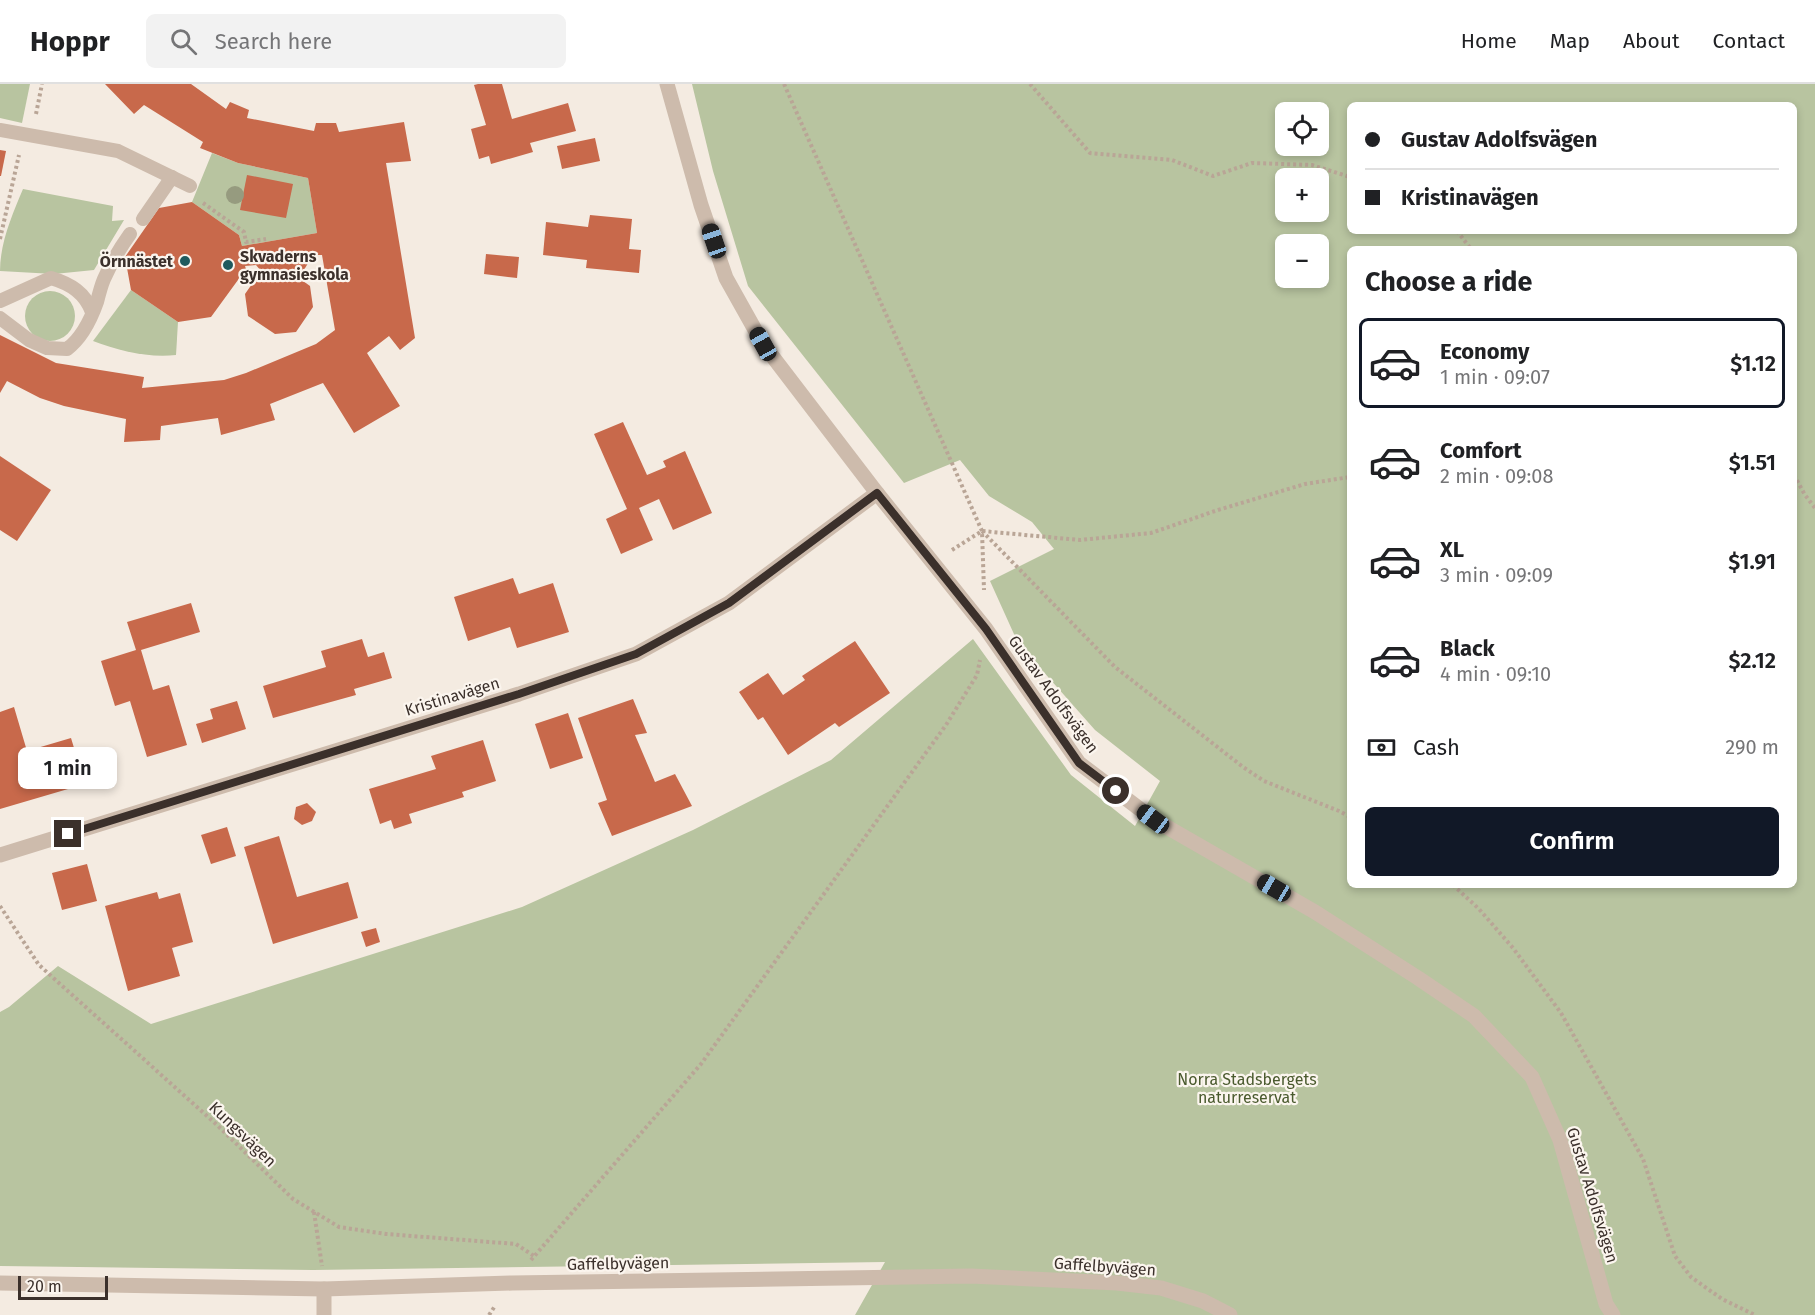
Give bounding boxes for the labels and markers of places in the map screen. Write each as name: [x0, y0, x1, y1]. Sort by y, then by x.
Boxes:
place label: Skvaderns gymnasieskola: [240, 247, 349, 284]
place label: Örnnästet: [100, 251, 174, 271]
marker: Örnnästet: [178, 254, 192, 268]
marker: Skvaderns gymnasieskola: [221, 258, 235, 272]

